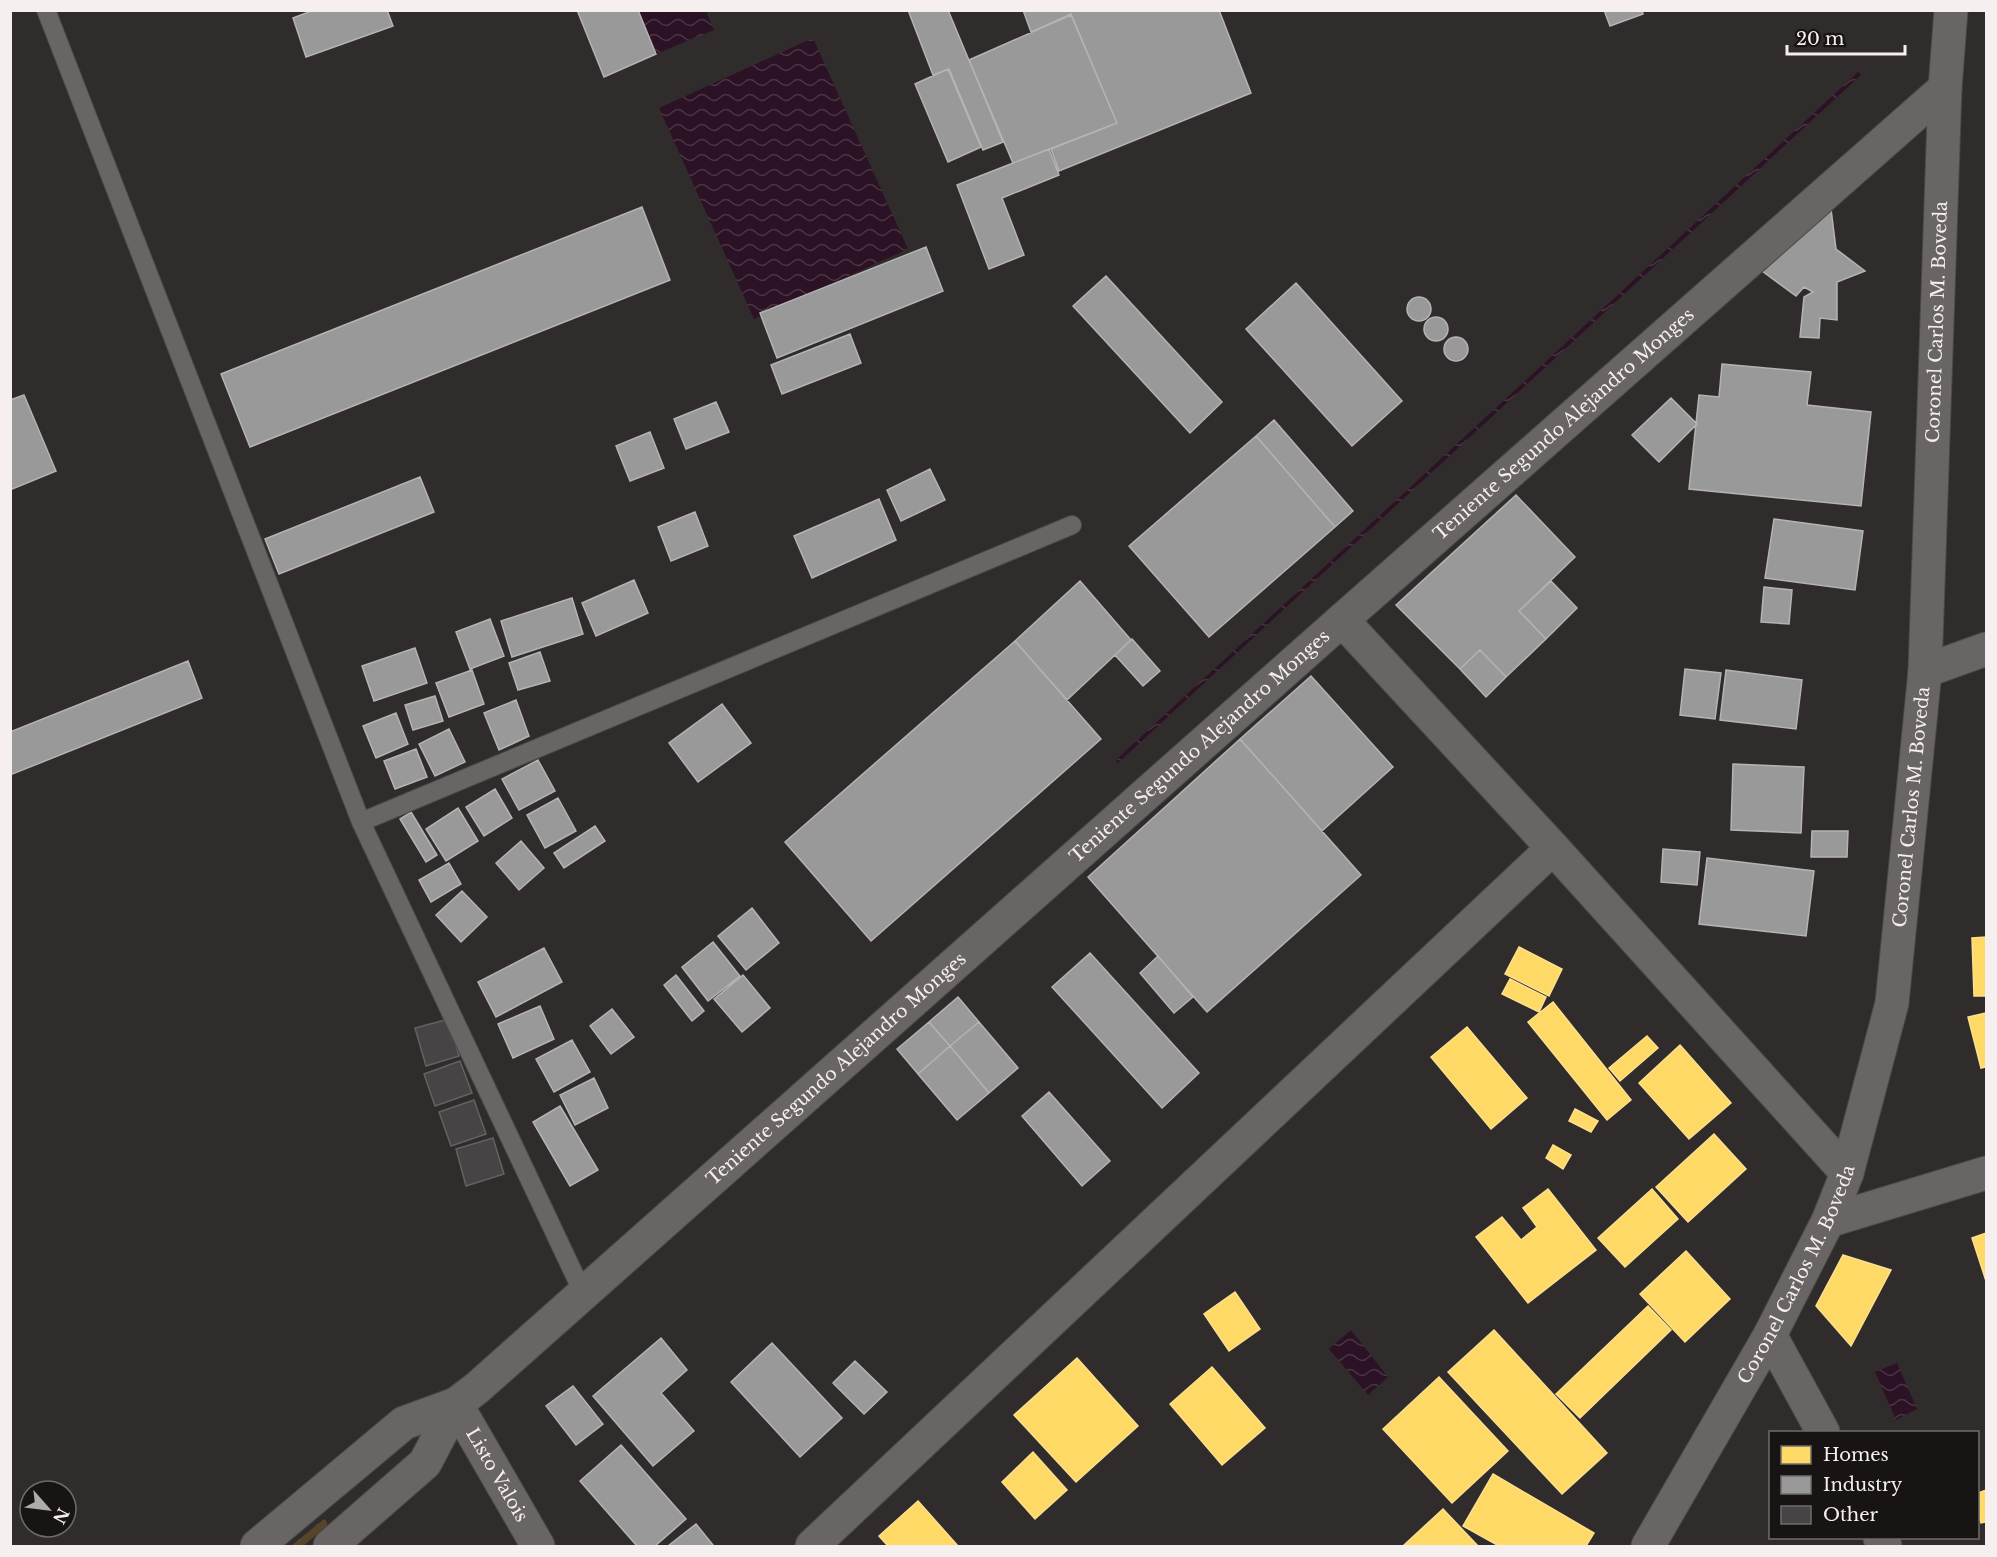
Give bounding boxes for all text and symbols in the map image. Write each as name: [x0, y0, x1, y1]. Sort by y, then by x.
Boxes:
scale bar: [1787, 18, 1906, 56]
text: 20 m: [1796, 28, 1844, 50]
street label: Coronel Carlos M. Boveda: [1922, 201, 1952, 443]
street label: Teniente Segundo Alejandro Monges: [1429, 304, 1699, 545]
street label: Teniente Segundo Alejandro Monges: [1065, 625, 1334, 867]
street label: Coronel Carlos M. Boveda: [1889, 686, 1934, 929]
street label: Teniente Segundo Alejandro Monges: [702, 948, 971, 1190]
street label: Coronel Carlos M. Boveda: [1733, 1163, 1860, 1388]
street label: Listo Valois: [461, 1424, 533, 1526]
legend: [1769, 1431, 1979, 1539]
text: Homes: [1823, 1444, 1889, 1466]
text: Industry: [1823, 1474, 1903, 1496]
north arrow: [18, 1479, 78, 1539]
text: Other: [1823, 1504, 1879, 1526]
text: N: [49, 1505, 74, 1527]

